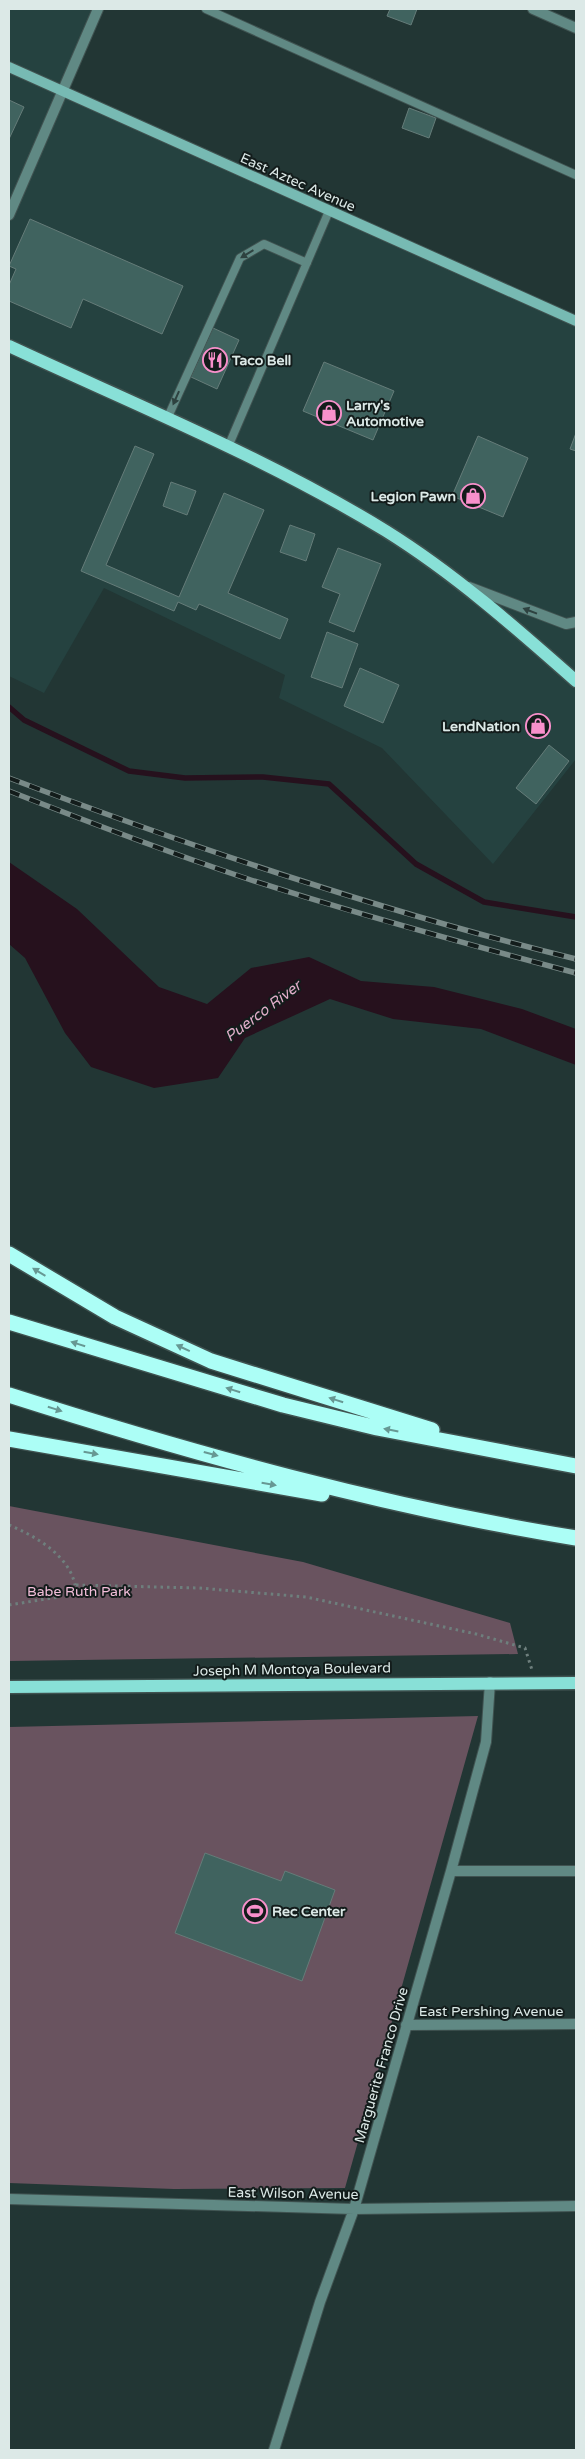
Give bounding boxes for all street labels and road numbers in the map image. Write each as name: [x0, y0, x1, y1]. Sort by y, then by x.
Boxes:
street label: East Aztec Avenue: [238, 149, 358, 216]
street label: Joseph M Montoya Boulevard: [193, 1659, 391, 1680]
street label: Marguerite Franco Drive: [351, 1985, 412, 2145]
street label: East Pershing Avenue: [419, 2003, 563, 2020]
street label: East Wilson Avenue: [227, 2184, 359, 2203]

